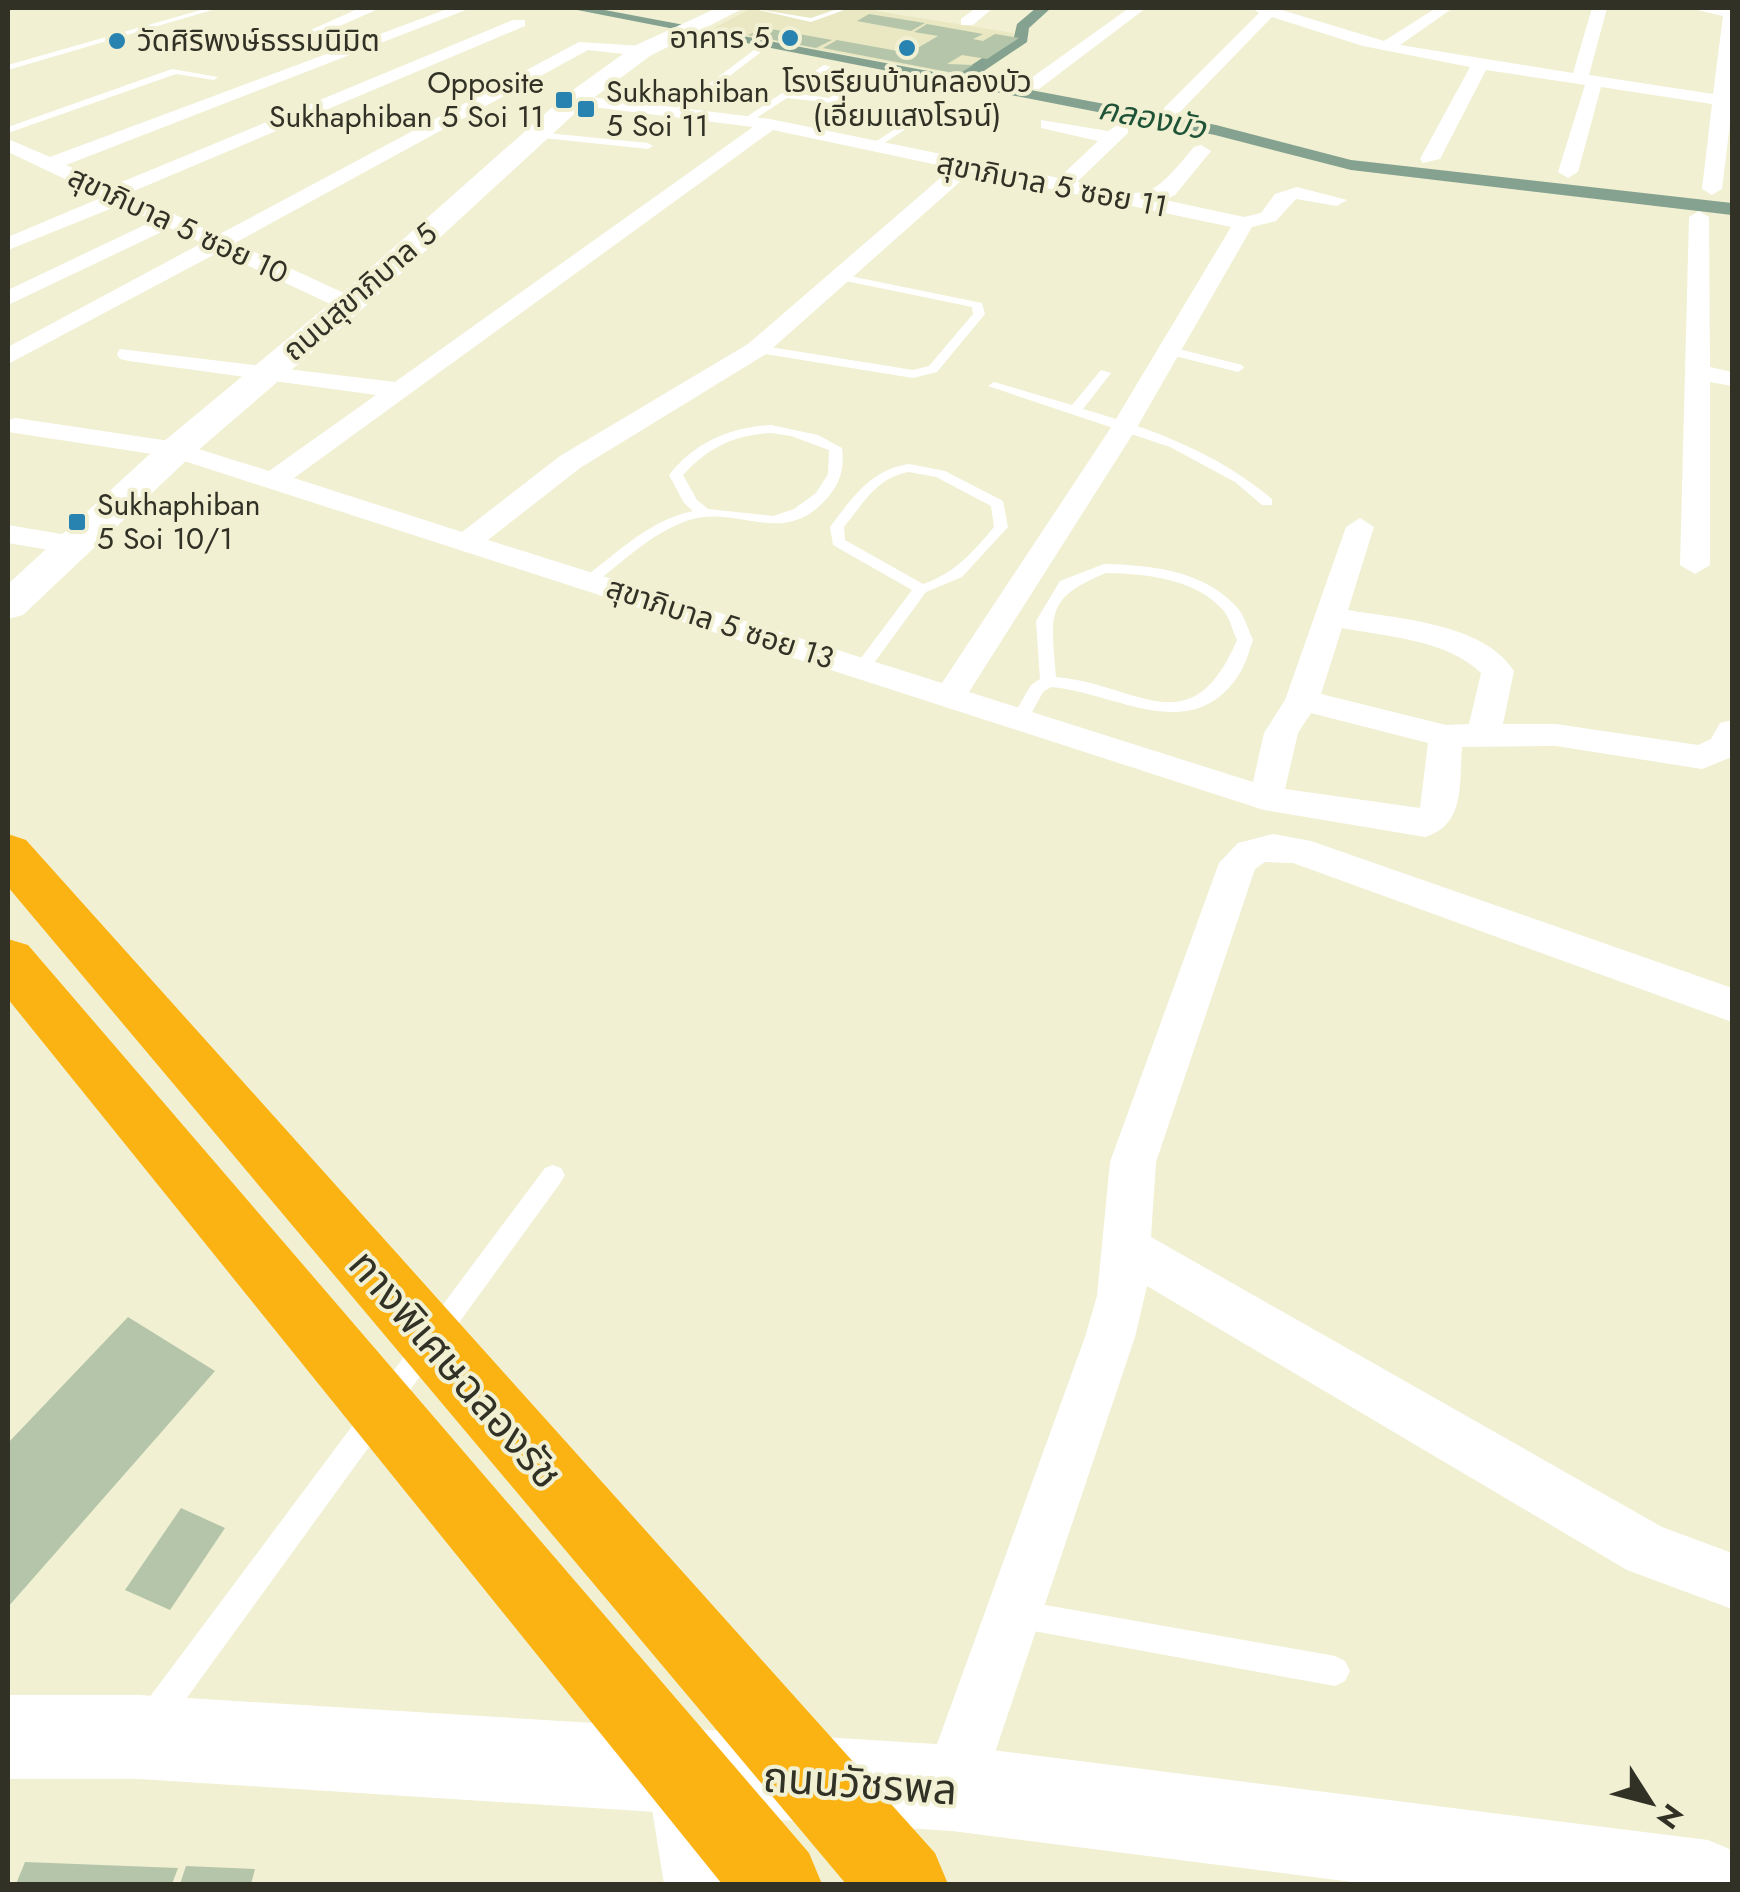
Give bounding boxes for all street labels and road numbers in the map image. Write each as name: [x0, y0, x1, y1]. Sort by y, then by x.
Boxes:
street label: สุขาภิบาล 5 ซอย 11: [933, 141, 1171, 228]
street label: สุขาภิบาล 5 ซอย 10: [61, 155, 295, 294]
street label: ถนนสุขาภิบาล 5: [273, 212, 446, 371]
street label: สุขาภิบาล 5 ซอย 13: [601, 565, 839, 680]
street label: ทางพิเศษฉลองรัช: [334, 1236, 577, 1502]
street label: ถนนวัชรพล: [761, 1746, 959, 1821]

